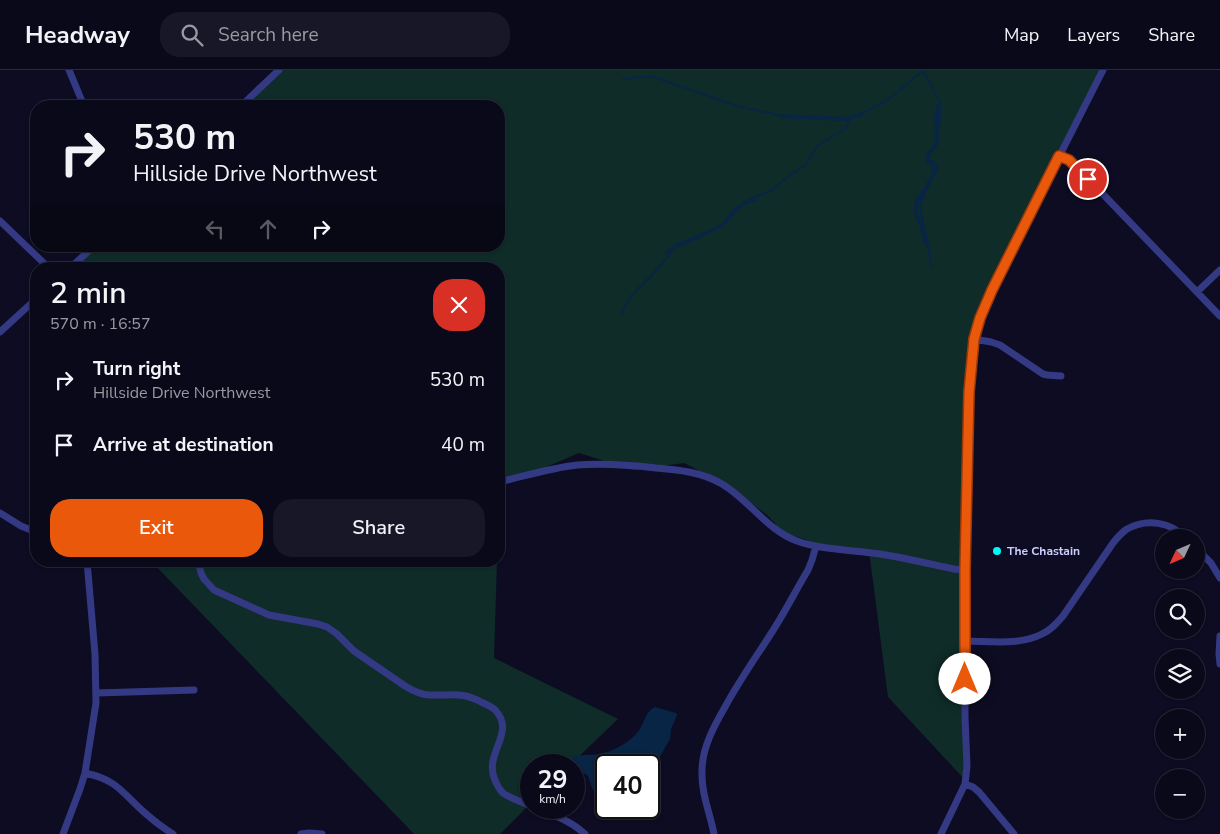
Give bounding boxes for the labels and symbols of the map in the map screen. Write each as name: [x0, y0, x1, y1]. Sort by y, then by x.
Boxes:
pin: [1067, 158, 1109, 200]
north arrow: [1155, 529, 1205, 579]
place label: The Chastain: [1007, 543, 1080, 559]
marker: The Chastain: [991, 545, 1003, 557]
position arrow: [938, 652, 990, 704]
speed limit sign: 40: [595, 754, 660, 819]

